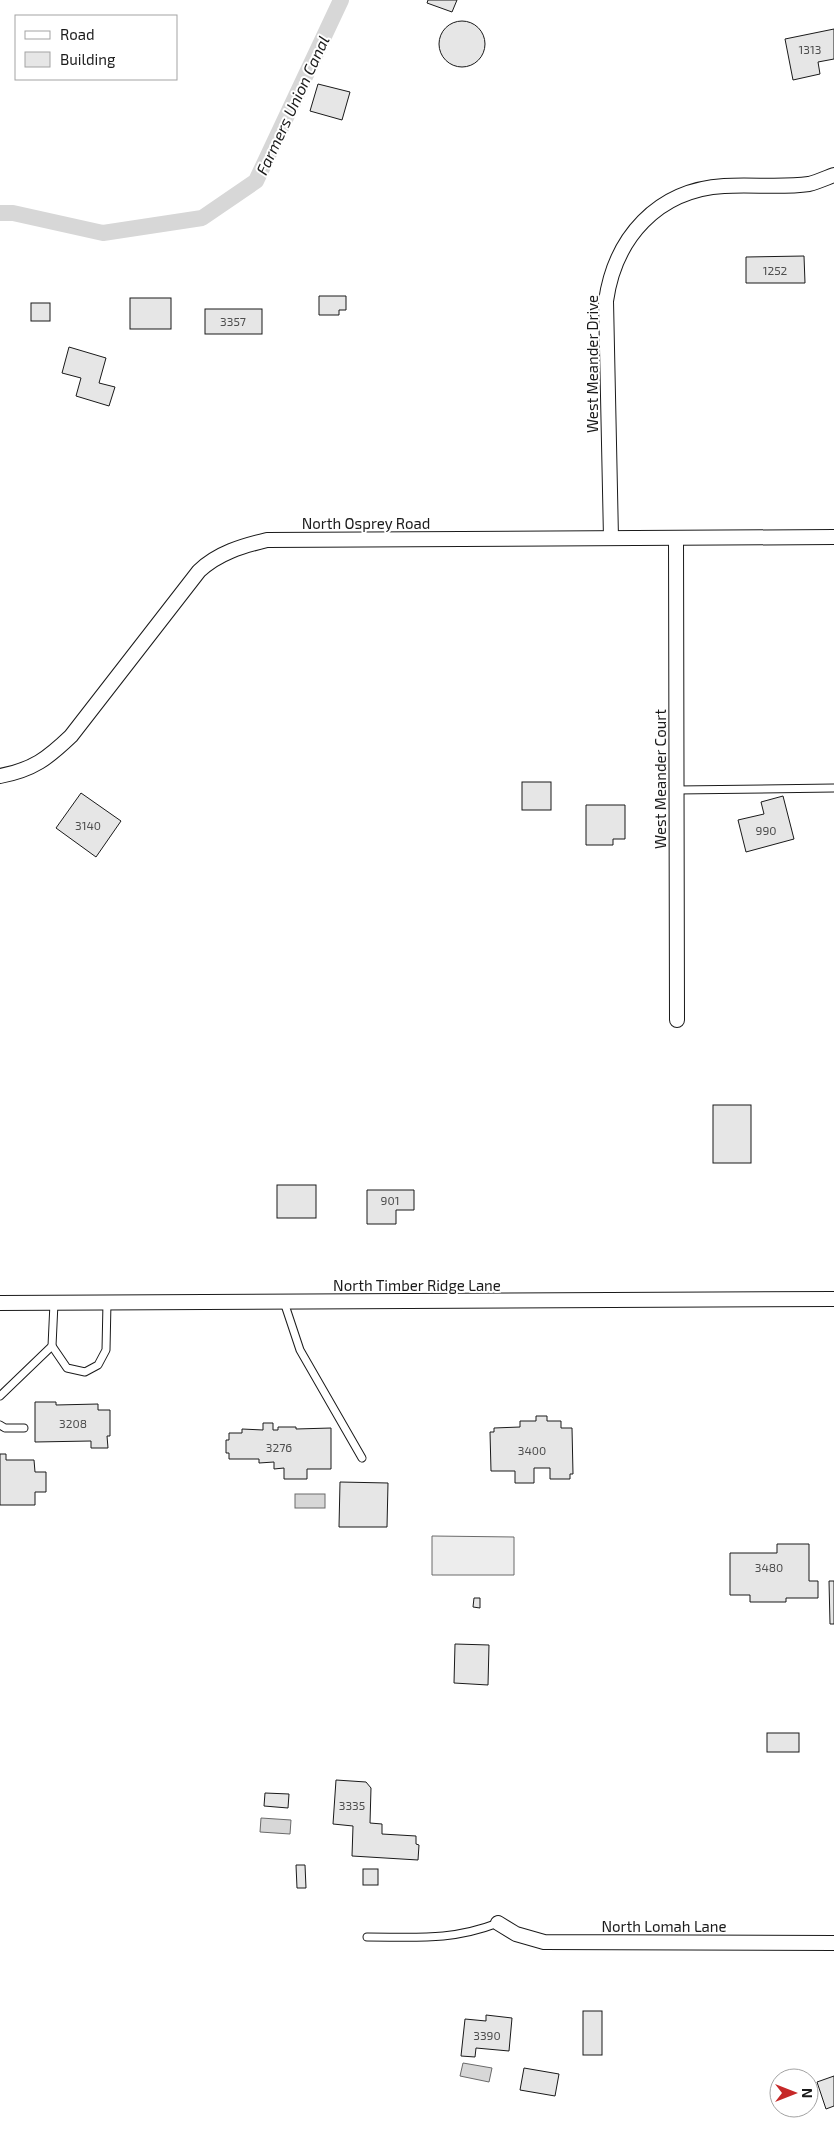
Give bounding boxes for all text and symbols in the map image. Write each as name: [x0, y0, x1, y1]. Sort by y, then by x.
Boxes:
legend: [15, 15, 178, 80]
text: Road: [60, 25, 95, 43]
water label: Farmers Union Canal: [251, 32, 333, 178]
house number: 1313: [799, 42, 821, 56]
text: Building: [60, 50, 116, 68]
house number: 1252: [763, 263, 788, 277]
street label: West Meander Drive: [583, 295, 601, 433]
house number: 3357: [220, 314, 246, 328]
street label: North Osprey Road: [302, 514, 430, 532]
street label: West Meander Court: [651, 709, 669, 849]
house number: 3140: [75, 818, 101, 832]
house number: 990: [756, 823, 776, 837]
house number: 901: [381, 1193, 399, 1207]
street label: North Timber Ridge Lane: [333, 1276, 501, 1294]
house number: 3208: [59, 1416, 87, 1430]
house number: 3276: [266, 1440, 292, 1454]
house number: 3400: [518, 1443, 546, 1457]
house number: 3480: [755, 1560, 783, 1574]
house number: 3335: [339, 1798, 365, 1812]
street label: North Lomah Lane: [601, 1917, 727, 1935]
house number: 3390: [473, 2028, 501, 2042]
north arrow: [769, 2068, 819, 2118]
text: N: [799, 2088, 816, 2098]

